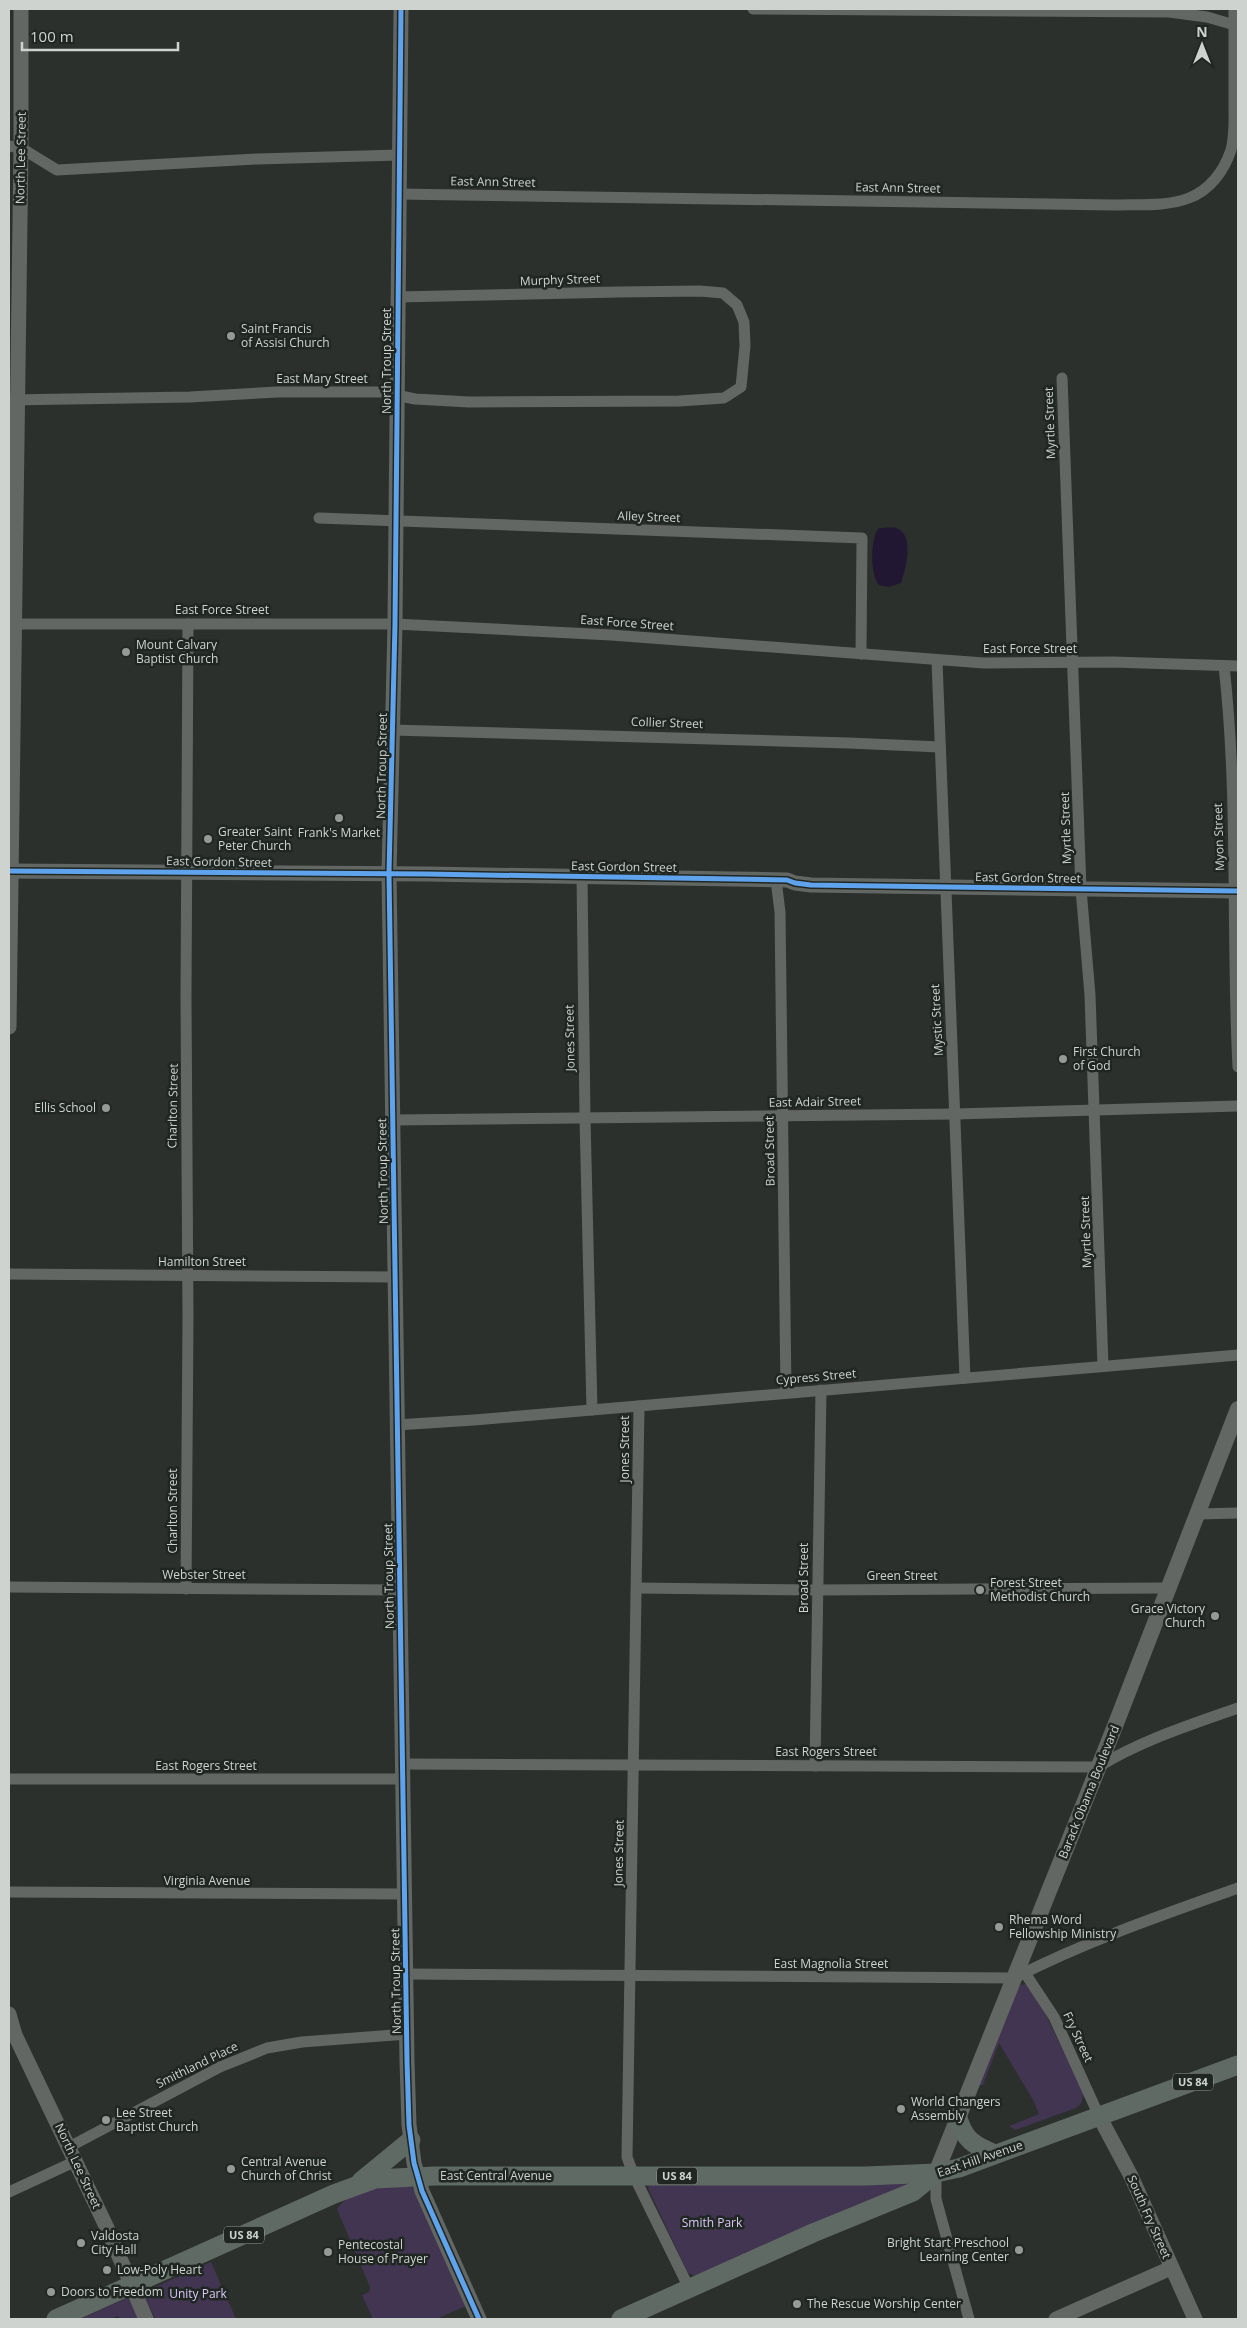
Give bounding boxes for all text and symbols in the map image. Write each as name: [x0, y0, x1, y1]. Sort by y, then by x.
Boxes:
scale bar: [22, 20, 179, 52]
north arrow: [1177, 20, 1227, 70]
text: N: [1196, 22, 1208, 41]
text: 100 m: [30, 26, 74, 46]
street label: North Lee Street: [11, 112, 30, 204]
street label: East Ann Street: [450, 172, 536, 191]
street label: East Ann Street: [855, 178, 941, 197]
street label: Murphy Street: [520, 270, 600, 289]
street label: North Troup Street: [378, 308, 395, 414]
place label: Saint Francis of Assisi Church: [241, 320, 330, 351]
marker: Saint Francis of Assisi Church: [225, 330, 237, 342]
street label: East Mary Street: [276, 370, 368, 387]
street label: Myrtle Street: [1040, 387, 1059, 459]
street label: Alley Street: [617, 507, 681, 526]
street label: East Force Street: [175, 601, 269, 618]
street label: East Force Street: [580, 611, 674, 634]
place label: Mount Calvary Baptist Church: [136, 636, 218, 667]
street label: East Force Street: [983, 640, 1077, 657]
marker: Mount Calvary Baptist Church: [120, 646, 132, 658]
street label: North Troup Street: [372, 713, 391, 819]
street label: Collier Street: [631, 713, 703, 732]
street label: Myrtle Street: [1056, 792, 1075, 864]
street label: Myon Street: [1209, 803, 1228, 871]
marker: Frank's Market: [333, 812, 345, 824]
place label: Greater Saint Peter Church: [218, 823, 292, 854]
place label: Frank's Market: [298, 824, 380, 841]
marker: Greater Saint Peter Church: [202, 833, 214, 845]
street label: East Gordon Street: [166, 852, 272, 871]
street label: East Gordon Street: [571, 857, 677, 876]
street label: East Gordon Street: [975, 868, 1081, 887]
street label: Mystic Street: [926, 984, 947, 1057]
street label: Jones Street: [560, 1004, 579, 1073]
place label: First Church of God: [1073, 1043, 1141, 1074]
marker: First Church of God: [1057, 1053, 1069, 1065]
street label: Charlton Street: [163, 1063, 182, 1149]
street label: East Adair Street: [769, 1092, 861, 1111]
place label: Ellis School: [34, 1099, 96, 1116]
marker: Ellis School: [100, 1102, 112, 1114]
street label: Broad Street: [760, 1116, 779, 1186]
street label: North Troup Street: [373, 1118, 392, 1224]
street label: Myrtle Street: [1076, 1196, 1095, 1268]
street label: Hamilton Street: [158, 1253, 246, 1270]
street label: Cypress Street: [775, 1365, 857, 1388]
street label: Jones Street: [616, 1416, 633, 1483]
street label: Charlton Street: [164, 1468, 181, 1554]
street label: North Troup Street: [379, 1523, 398, 1629]
street label: Broad Street: [795, 1543, 812, 1613]
street label: Webster Street: [162, 1566, 246, 1583]
street label: Green Street: [866, 1567, 938, 1584]
place label: Forest Street Methodist Church: [990, 1574, 1090, 1605]
marker: Forest Street Methodist Church: [974, 1584, 986, 1596]
place label: Grace Victory Church: [1131, 1600, 1206, 1631]
marker: Grace Victory Church: [1209, 1610, 1221, 1622]
street label: Barack Obama Boulevard: [1054, 1723, 1123, 1861]
street label: East Rogers Street: [775, 1743, 877, 1760]
street label: East Rogers Street: [155, 1757, 257, 1774]
street label: Jones Street: [609, 1819, 628, 1888]
street label: Virginia Avenue: [164, 1872, 251, 1889]
place label: Rhema Word Fellowship Ministry: [1009, 1911, 1117, 1942]
marker: Rhema Word Fellowship Ministry: [993, 1921, 1005, 1933]
street label: North Troup Street: [386, 1928, 405, 2034]
street label: East Magnolia Street: [774, 1955, 888, 1972]
street label: Fry Street: [1059, 2009, 1098, 2065]
street label: Smithland Place: [153, 2037, 241, 2092]
road number: US 84: [1173, 2074, 1213, 2090]
place label: World Changers Assembly: [911, 2093, 1001, 2124]
marker: World Changers Assembly: [895, 2103, 907, 2115]
place label: Lee Street Baptist Church: [116, 2104, 198, 2135]
marker: Lee Street Baptist Church: [100, 2114, 112, 2126]
street label: North Lee Street: [51, 2120, 106, 2211]
street label: East Hill Avenue: [935, 2136, 1025, 2181]
place label: Central Avenue Church of Christ: [241, 2153, 332, 2184]
marker: Central Avenue Church of Christ: [225, 2163, 237, 2175]
street label: East Central Avenue: [440, 2167, 552, 2184]
road number: US 84: [657, 2168, 697, 2184]
street label: South Fry Street: [1123, 2172, 1175, 2261]
park label: Smith Park: [682, 2214, 743, 2231]
road number: US 84: [224, 2226, 264, 2244]
place label: Valdosta City Hall: [91, 2227, 139, 2258]
place label: Bright Start Preschool Learning Center: [887, 2234, 1009, 2265]
place label: Pentecostal House of Prayer: [338, 2236, 428, 2267]
marker: Valdosta City Hall: [75, 2237, 87, 2249]
marker: Bright Start Preschool Learning Center: [1013, 2244, 1025, 2256]
marker: Pentecostal House of Prayer: [322, 2246, 334, 2258]
place label: Low-Poly Heart: [117, 2261, 202, 2278]
marker: Low-Poly Heart: [101, 2264, 113, 2276]
place label: Doors to Freedom: [61, 2283, 163, 2300]
park label: Unity Park: [169, 2285, 228, 2302]
marker: Doors to Freedom: [45, 2286, 57, 2298]
place label: The Rescue Worship Center: [807, 2295, 961, 2312]
marker: The Rescue Worship Center: [791, 2298, 803, 2310]

